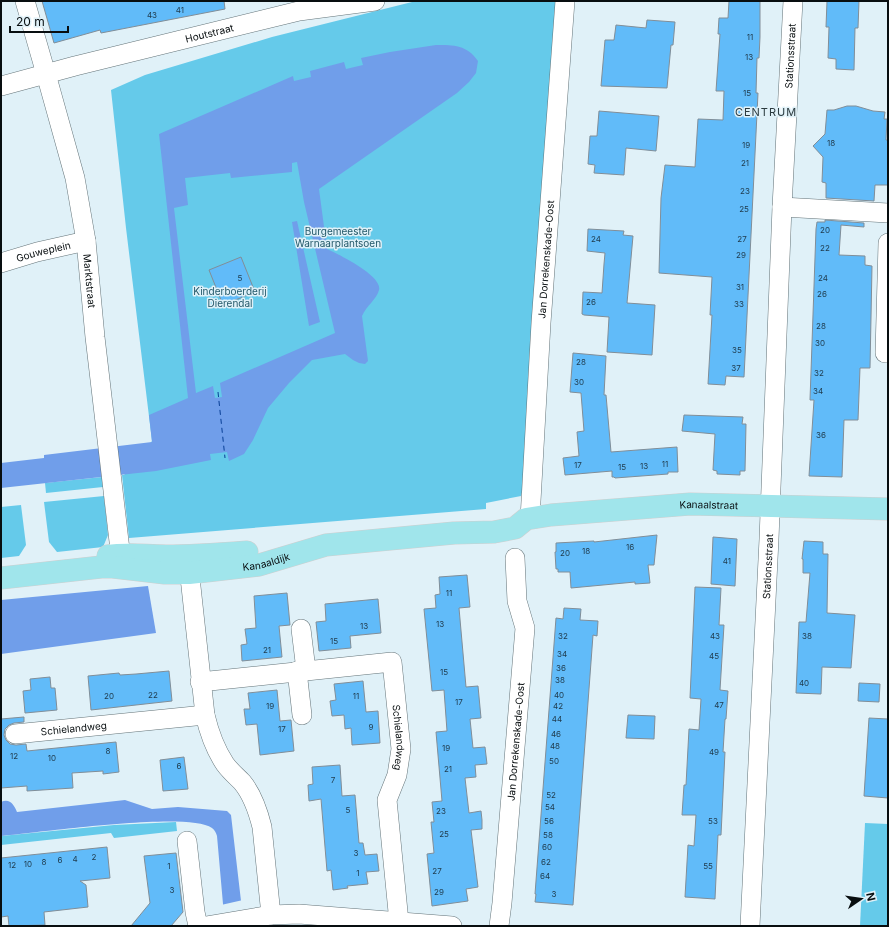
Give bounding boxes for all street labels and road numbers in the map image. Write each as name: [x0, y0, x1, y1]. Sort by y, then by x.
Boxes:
street label: Houtstraat: [184, 21, 235, 45]
street label: Stationsstraat: [782, 22, 798, 89]
street label: Jan Dorrekenskade-Oost: [535, 199, 556, 319]
street label: Gouweplein: [15, 239, 72, 264]
street label: Marktstraat: [81, 253, 98, 309]
street label: Kanaalstraat: [679, 498, 739, 511]
street label: Stationsstraat: [760, 533, 775, 599]
street label: Kanaaldijk: [242, 550, 292, 573]
street label: Jan Dorrekenskade-Oost: [505, 681, 526, 802]
street label: Schielandweg: [390, 704, 407, 771]
street label: Schielandweg: [40, 719, 107, 737]

